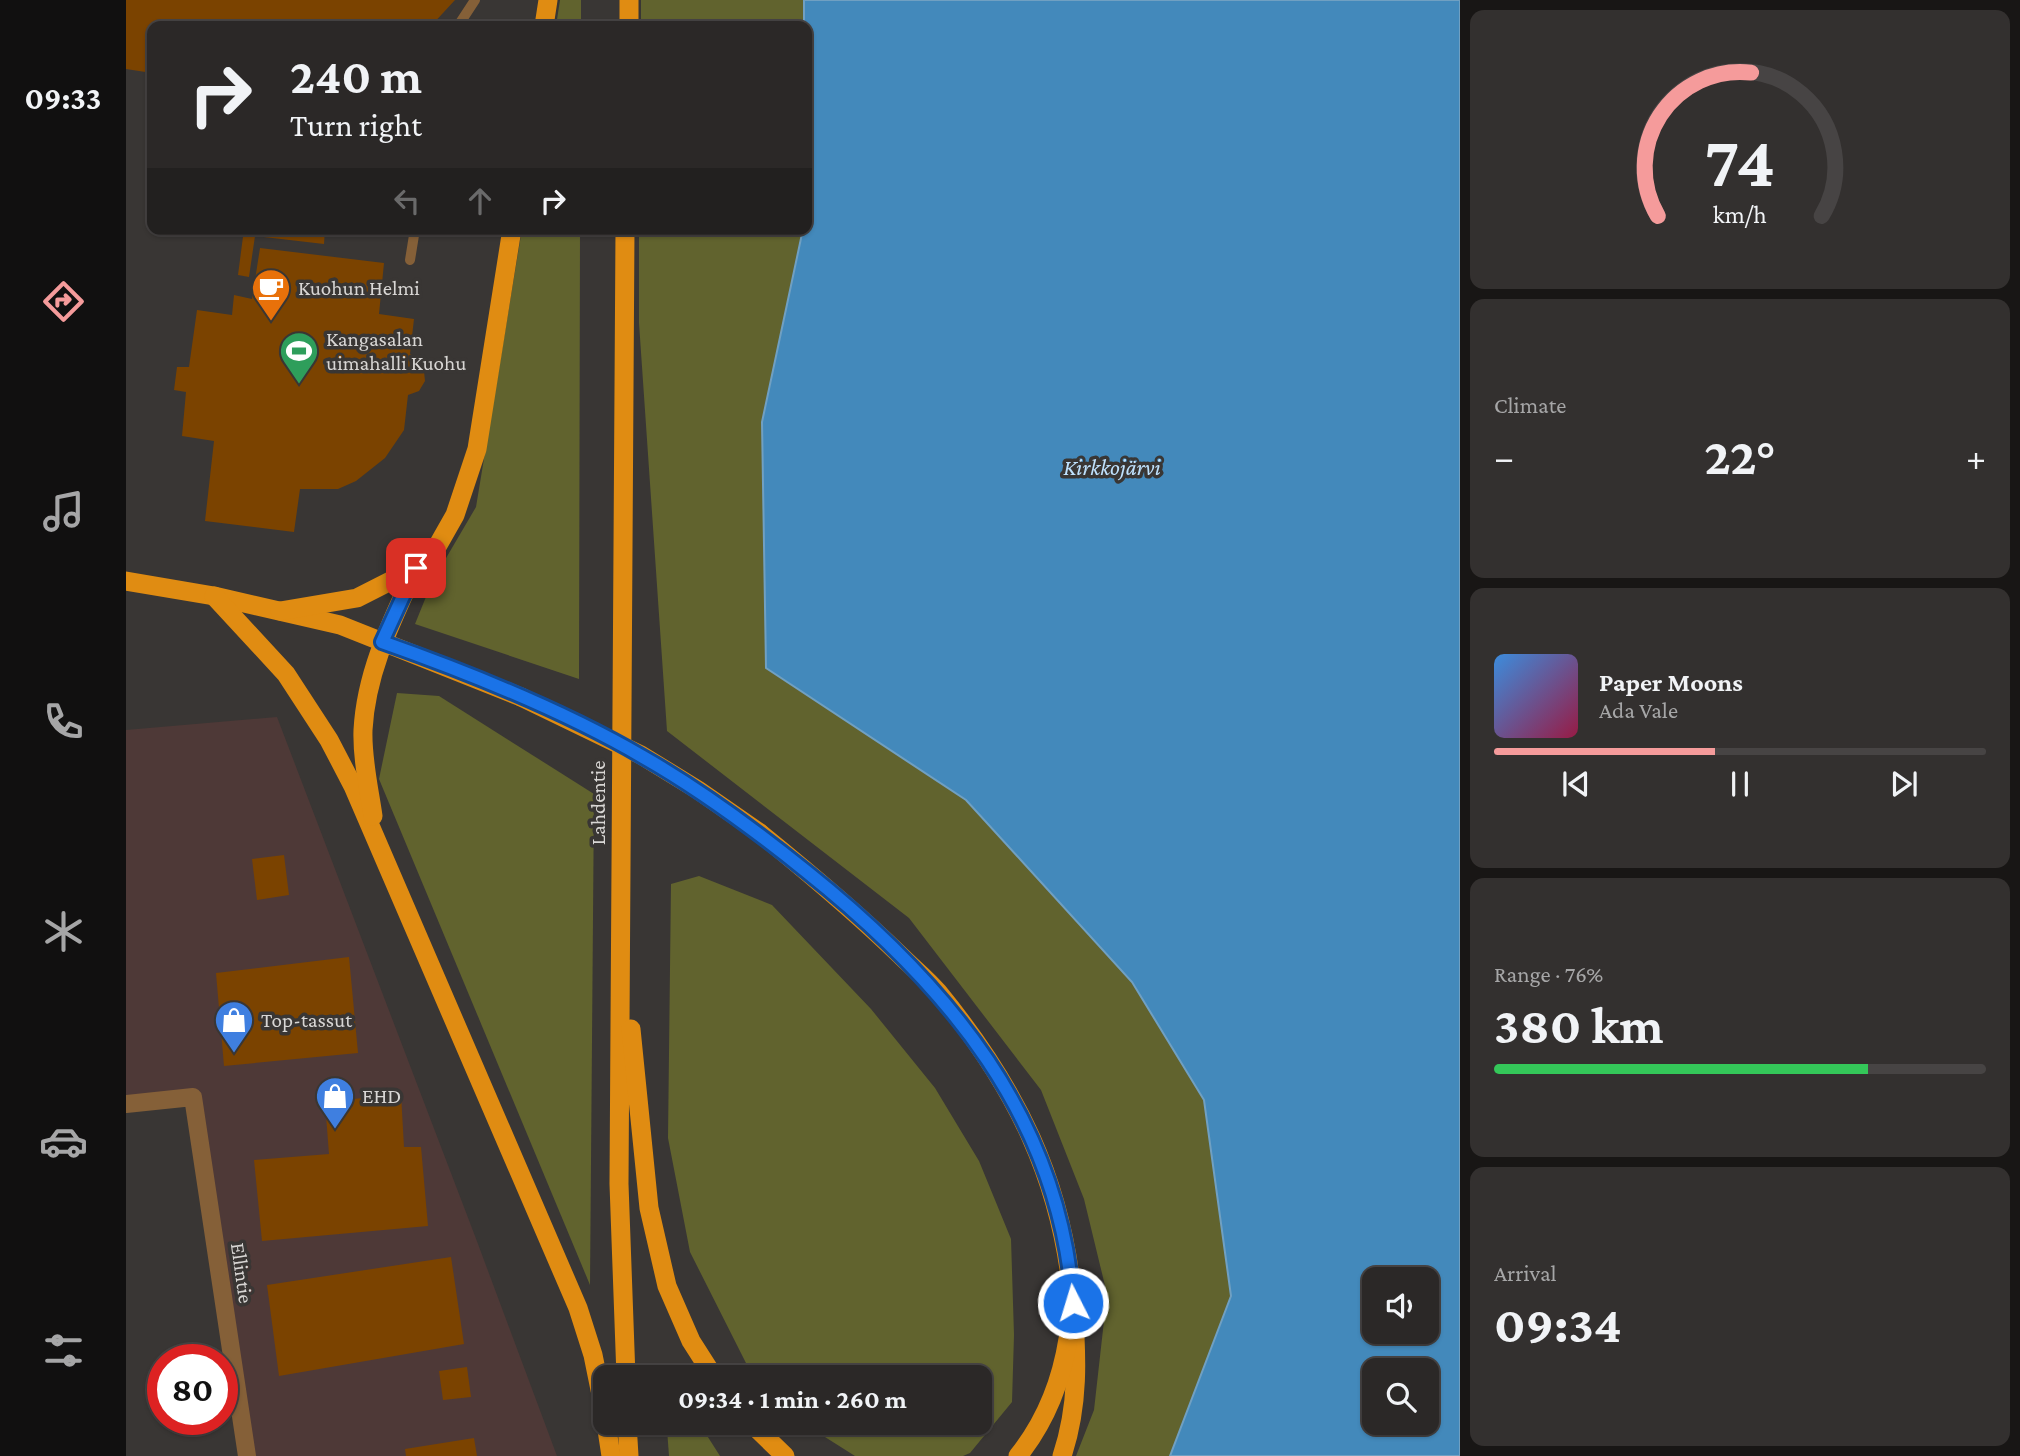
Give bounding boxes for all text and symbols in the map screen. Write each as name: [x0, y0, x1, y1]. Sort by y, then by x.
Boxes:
icon: right: [175, 49, 266, 140]
text: 240 m: [290, 49, 422, 104]
text: 09:33: [25, 80, 101, 116]
text: Turn right: [290, 107, 422, 143]
text: 74: [1704, 121, 1776, 202]
icon: left: [388, 182, 426, 220]
icon: ahead: [461, 182, 499, 220]
icon: right: [534, 182, 572, 220]
text: km/h: [1713, 200, 1767, 227]
cafe icon: Kuohun Helmi: [250, 267, 292, 322]
place label: Kuohun Helmi: [298, 276, 420, 300]
icon: directions: [39, 277, 88, 326]
place label: Kangasalan uimahalli Kuohu: [326, 327, 466, 375]
sports icon: Kangasalan uimahalli Kuohu: [278, 330, 320, 385]
text: Climate: [1494, 392, 1566, 418]
text: 22°: [1704, 427, 1776, 485]
text: −: [1494, 436, 1514, 478]
text: +: [1966, 436, 1986, 478]
water label: Kirkkojärvi: [1063, 454, 1162, 481]
icon: music: [39, 487, 88, 536]
pin: [386, 538, 446, 598]
icon: arrive: [397, 549, 435, 587]
text: Paper Moons: [1599, 668, 1743, 697]
icon: phone: [39, 697, 88, 746]
text: Ada Vale: [1599, 697, 1678, 723]
street label: Lahdentie: [586, 761, 610, 845]
icon: previous: [1557, 765, 1595, 803]
icon: pause: [1721, 765, 1759, 803]
icon: next: [1885, 765, 1923, 803]
icon: climate: [39, 907, 88, 956]
text: Range · 76%: [1494, 961, 1603, 987]
text: 380 km: [1494, 996, 1664, 1054]
shop icon: Top-tassut: [213, 999, 255, 1054]
place label: Top-tassut: [261, 1008, 353, 1032]
shop icon: EHD: [314, 1075, 356, 1130]
place label: EHD: [362, 1084, 401, 1108]
icon: car: [39, 1117, 88, 1166]
street label: Ellintie: [226, 1241, 258, 1305]
text: Arrival: [1494, 1260, 1557, 1286]
position arrow: [1036, 1266, 1110, 1340]
map controls: [1362, 1267, 1439, 1435]
button: sound: [1362, 1267, 1439, 1344]
text: 09:34: [1494, 1295, 1622, 1353]
icon: filters: [39, 1326, 88, 1375]
speed limit sign: 80: [147, 1344, 238, 1435]
button: search: [1362, 1358, 1439, 1435]
text: 09:34 · 1 min · 260 m: [678, 1385, 907, 1414]

